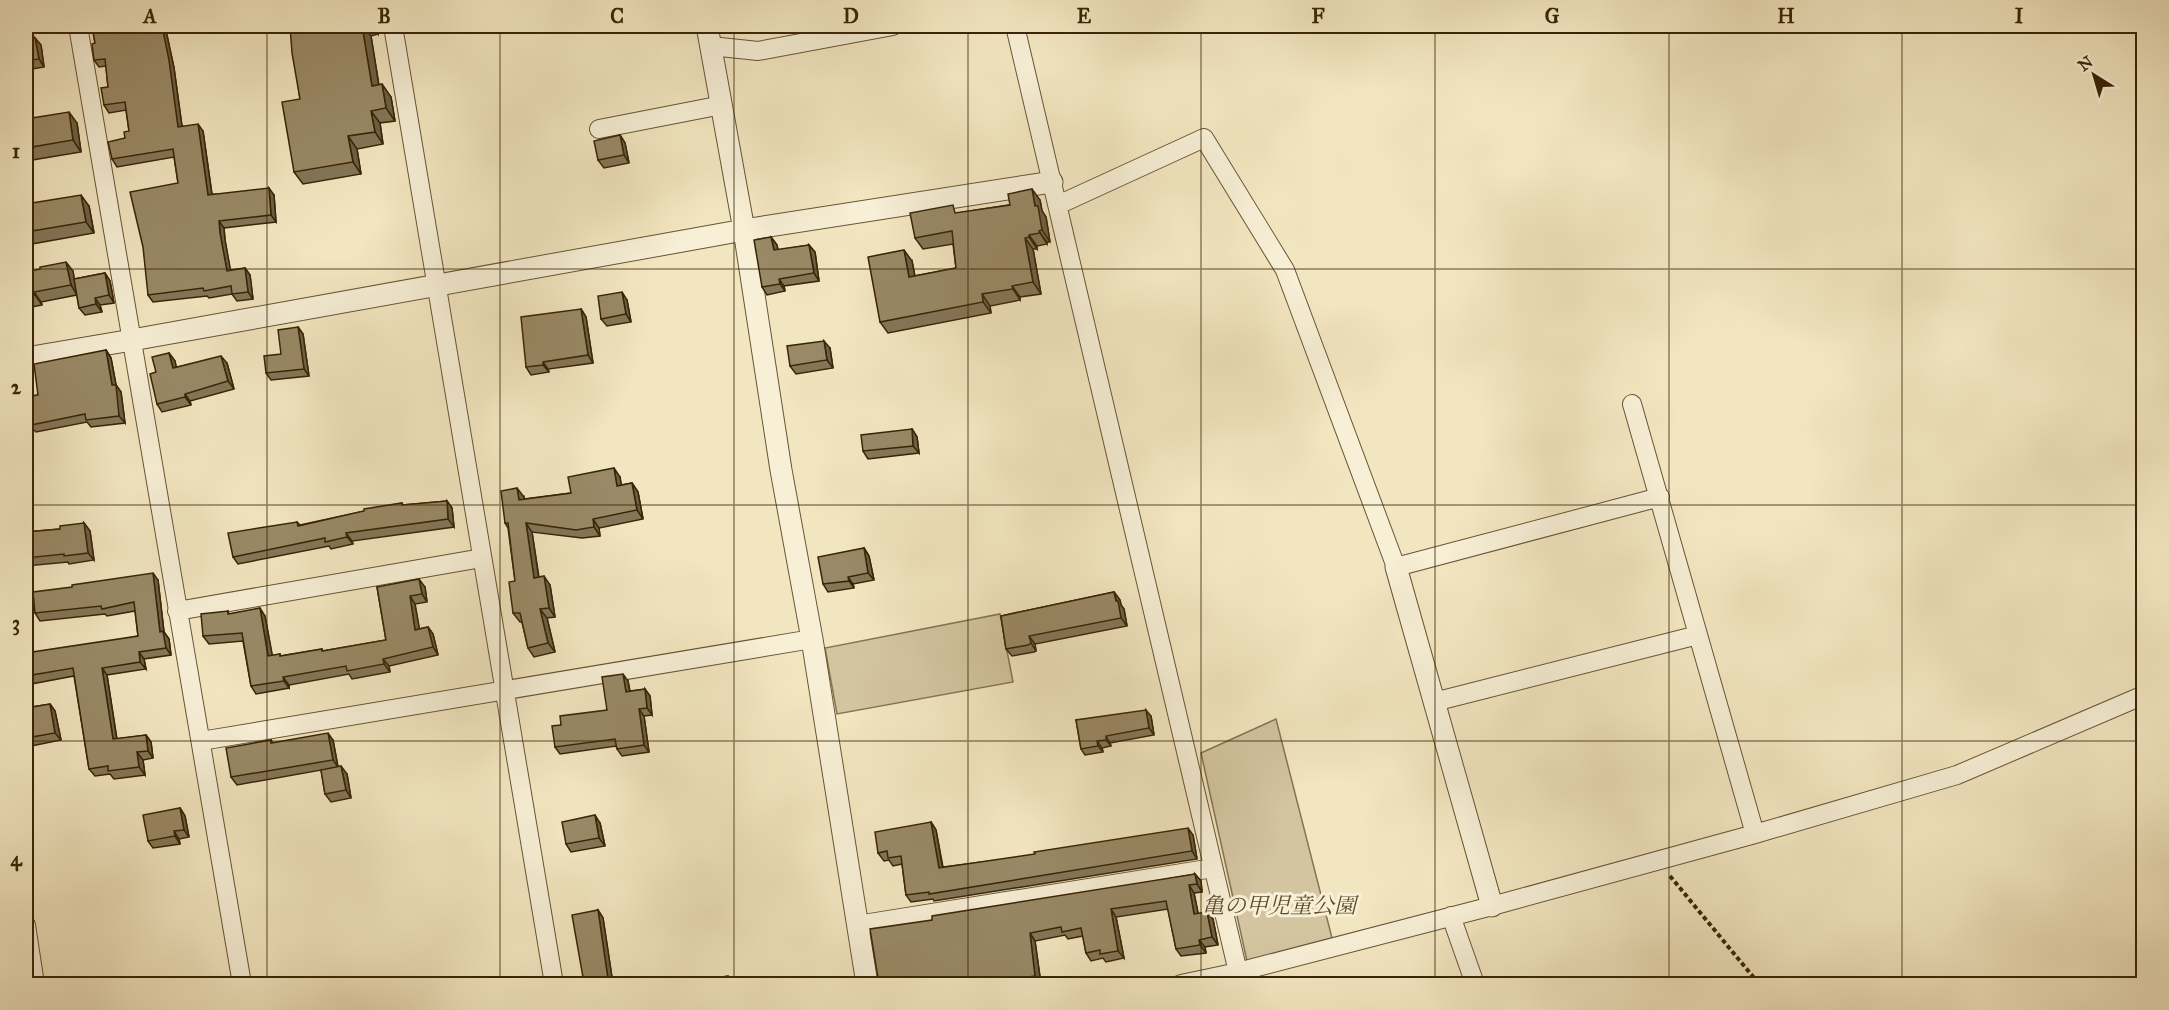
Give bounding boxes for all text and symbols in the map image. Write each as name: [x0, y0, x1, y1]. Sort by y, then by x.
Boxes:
text: A: [141, 4, 157, 28]
text: B: [377, 4, 391, 28]
text: C: [610, 4, 624, 28]
text: D: [843, 4, 859, 28]
text: E: [1077, 4, 1092, 28]
text: F: [1311, 4, 1325, 28]
text: G: [1545, 4, 1560, 28]
text: H: [1777, 4, 1795, 28]
text: I: [2015, 4, 2024, 28]
north arrow: [2064, 45, 2124, 105]
text: N: [2074, 51, 2097, 75]
text: 1: [12, 139, 20, 163]
text: 2: [11, 375, 22, 399]
text: 3: [12, 611, 20, 636]
text: 4: [10, 847, 22, 872]
park label: 亀の甲児童公園: [1202, 892, 1359, 919]

